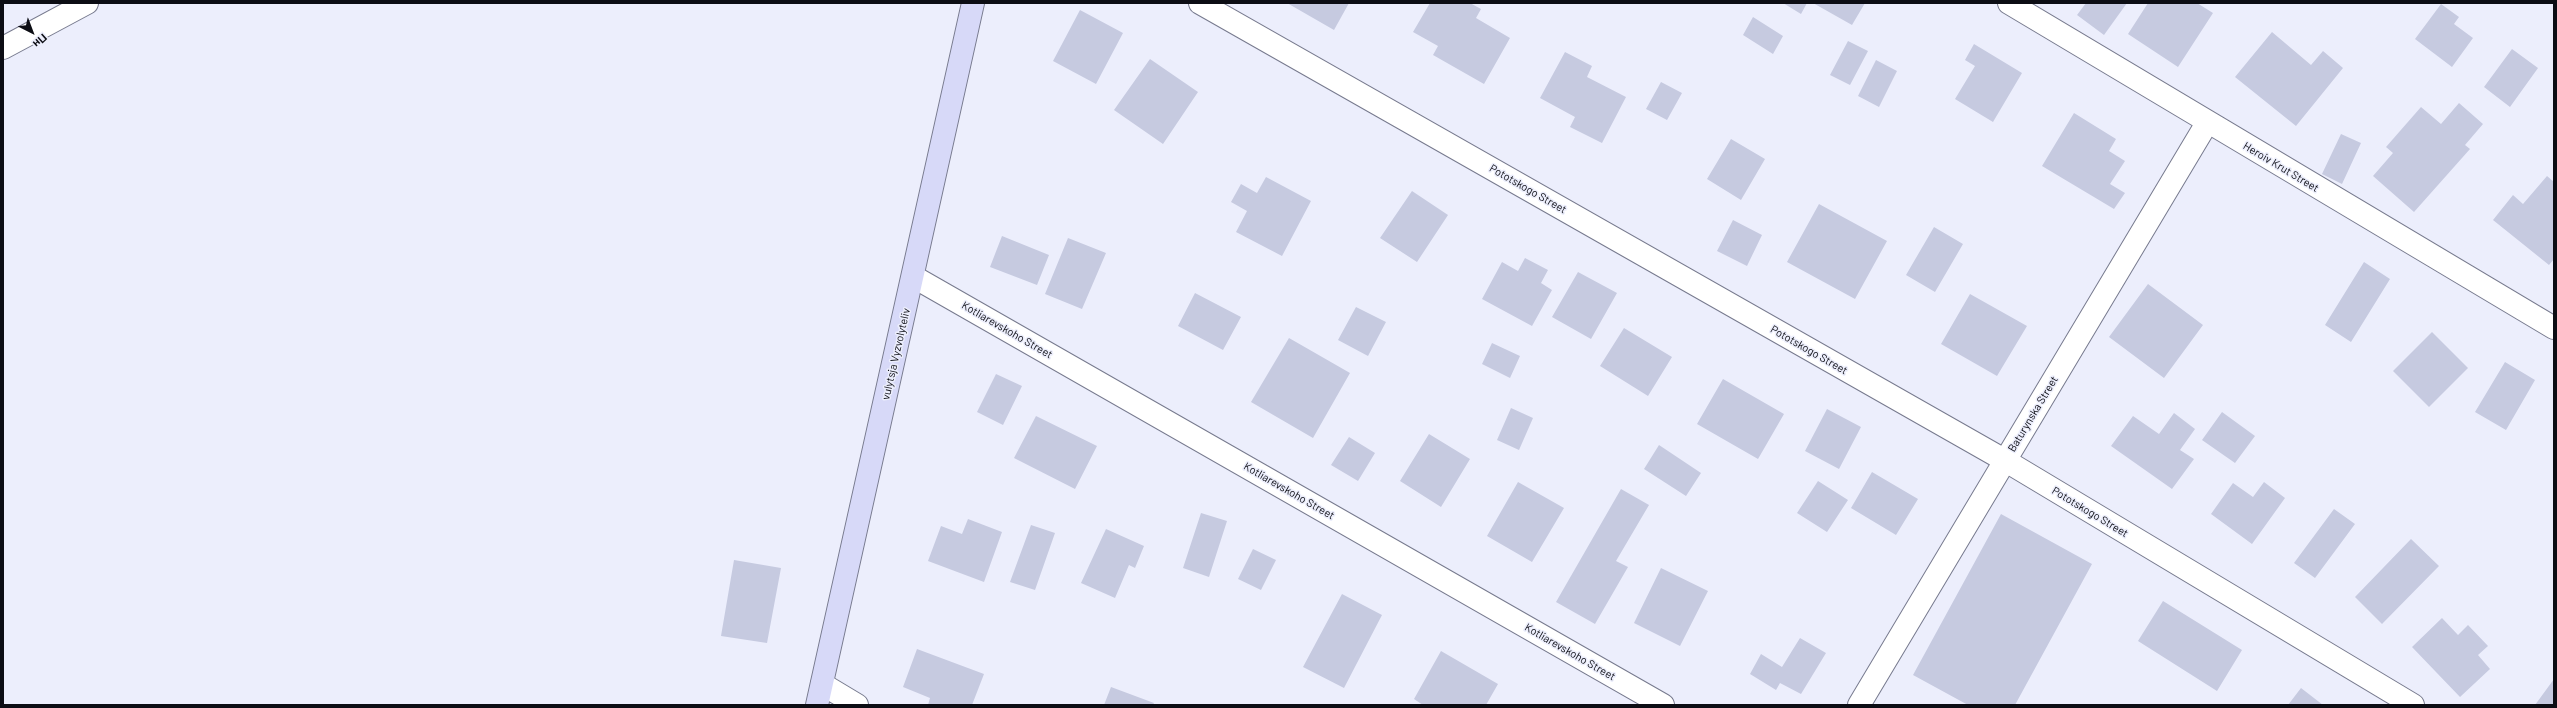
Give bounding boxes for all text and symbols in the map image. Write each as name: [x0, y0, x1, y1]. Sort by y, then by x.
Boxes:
north arrow: [12, 12, 52, 52]
text: Пн: [31, 32, 50, 51]
street label: Heroiv Krut Street: [2241, 139, 2321, 195]
street label: Pototskogo Street: [1487, 162, 1569, 216]
street label: Kotliarevskoho Street: [959, 299, 1055, 361]
street label: vulytsja Vyzvolyteliv: [879, 307, 913, 401]
street label: Pototskogo Street: [1768, 323, 1850, 377]
street label: Baturynska Street: [2005, 374, 2061, 454]
street label: Kotliarevskoho Street: [1241, 460, 1337, 522]
street label: Pototskogo Street: [2049, 484, 2131, 540]
street label: Kotliarevskoho Street: [1522, 621, 1618, 683]

